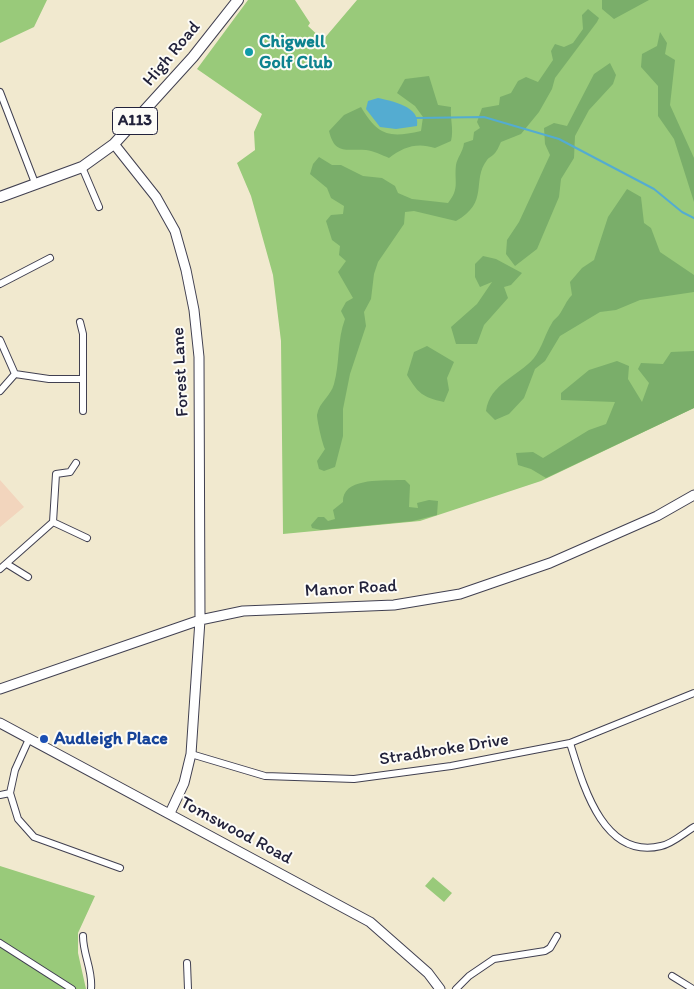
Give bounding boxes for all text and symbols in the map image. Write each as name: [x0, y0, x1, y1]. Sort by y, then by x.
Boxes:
street label: High Road: [139, 17, 205, 91]
place label: Chigwell Golf Club: [259, 31, 333, 74]
marker: Chigwell Golf Club: [243, 46, 255, 58]
road number: A113: [112, 108, 158, 134]
street label: Forest Lane: [168, 327, 194, 417]
street label: Manor Road: [304, 576, 398, 602]
place label: Audleigh Place: [54, 728, 168, 750]
street label: Stradbroke Drive: [378, 729, 510, 771]
marker: Audleigh Place: [38, 733, 50, 745]
street label: Tomswood Road: [176, 792, 296, 870]

